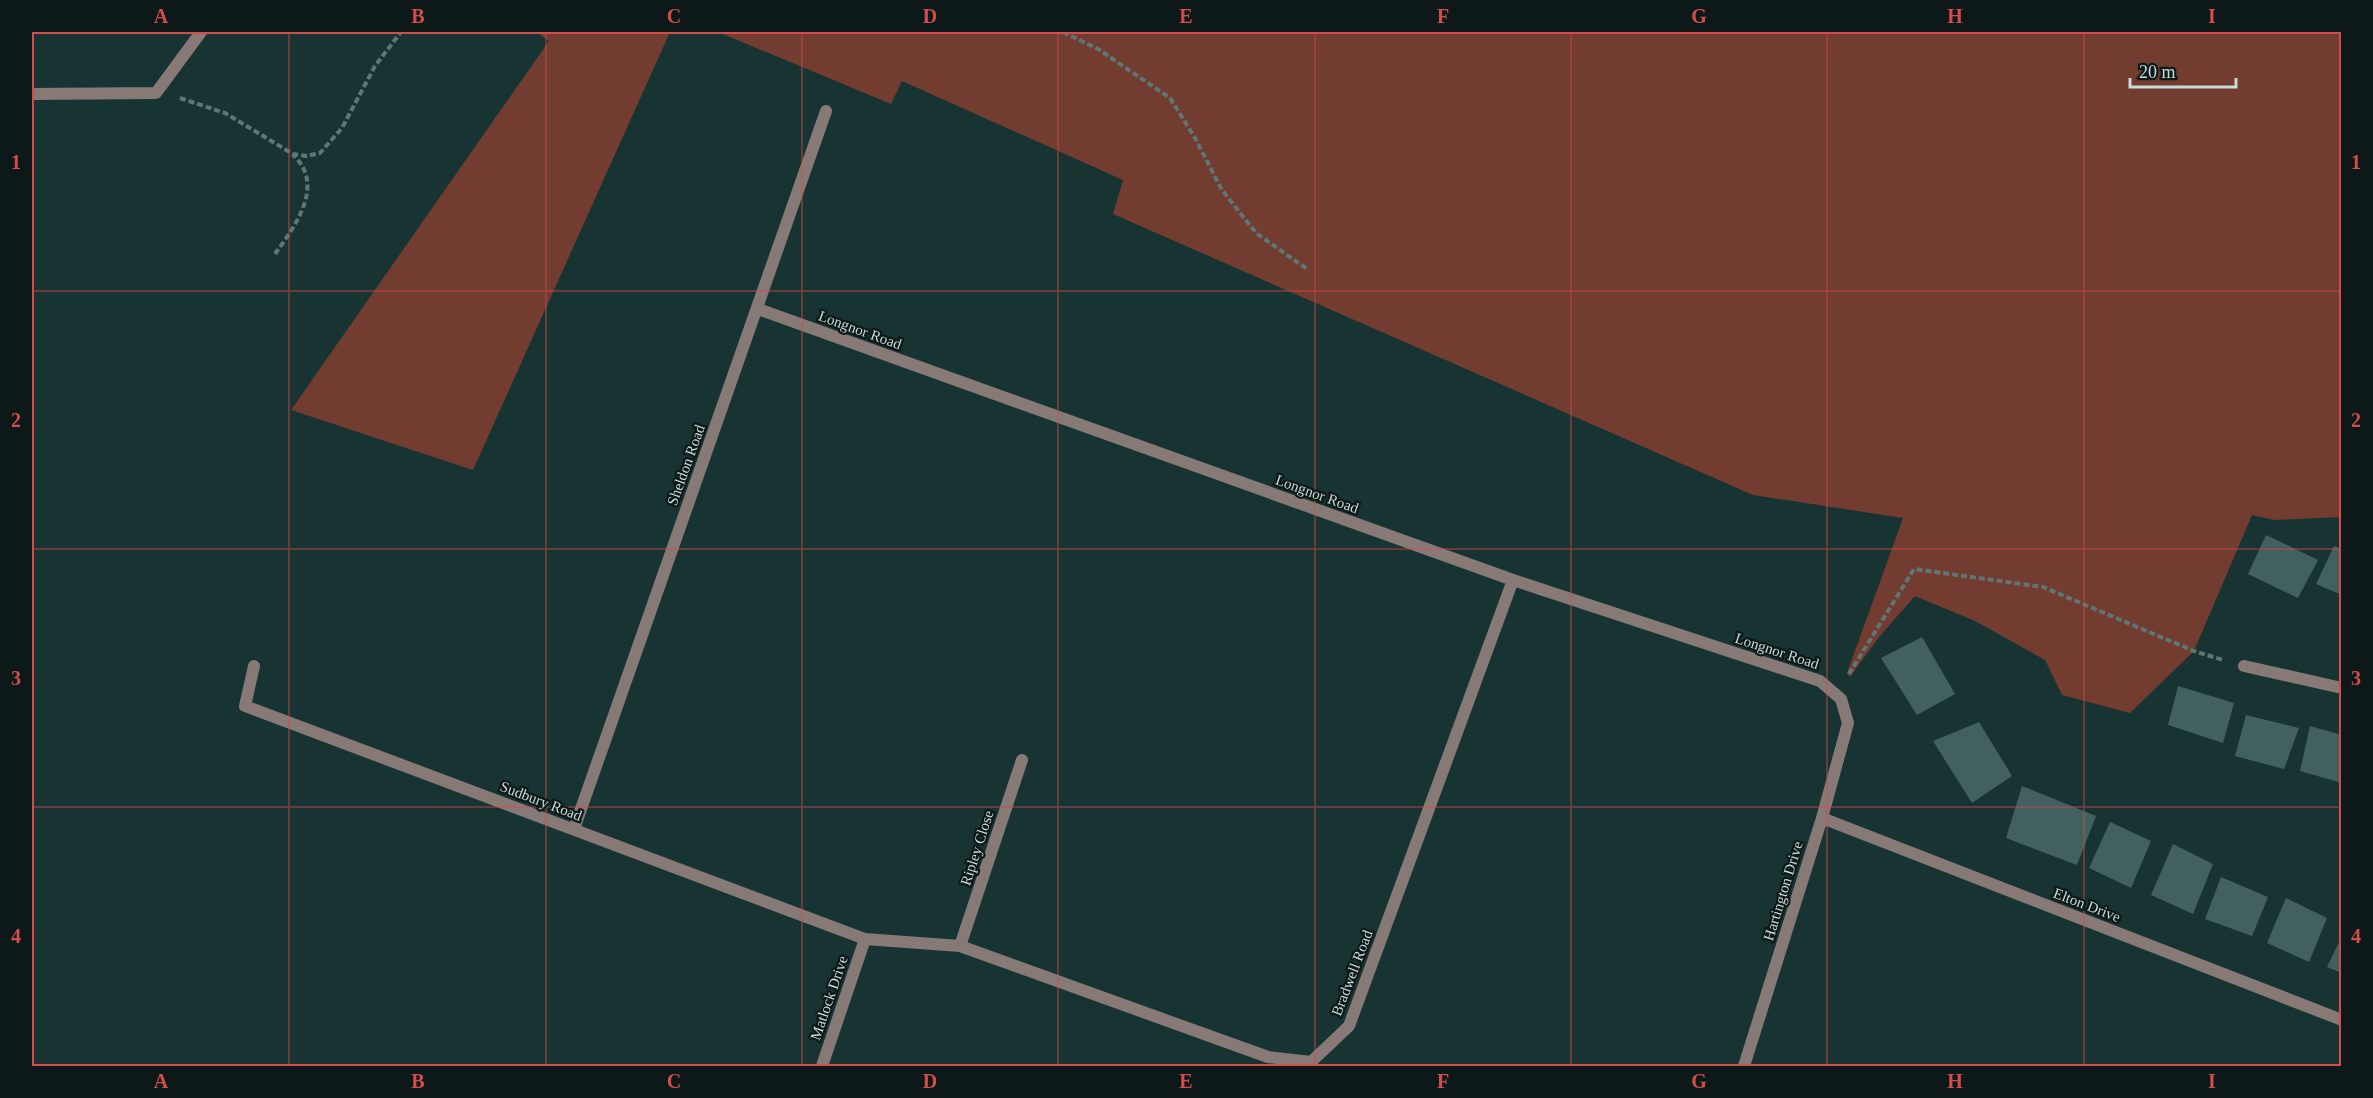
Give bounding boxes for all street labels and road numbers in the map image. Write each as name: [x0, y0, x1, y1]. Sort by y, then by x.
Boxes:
street label: Longnor Road: [816, 308, 904, 353]
street label: Sheldon Road: [664, 422, 708, 507]
street label: Longnor Road: [1273, 472, 1361, 517]
street label: Longnor Road: [1733, 630, 1821, 672]
street label: Sudbury Road: [498, 778, 585, 824]
street label: Ripley Close: [957, 808, 997, 888]
street label: Hartington Drive: [1760, 839, 1806, 943]
street label: Elton Drive: [2051, 885, 2123, 925]
street label: Bradwell Road: [1328, 927, 1376, 1018]
street label: Matlock Drive: [807, 954, 851, 1042]

